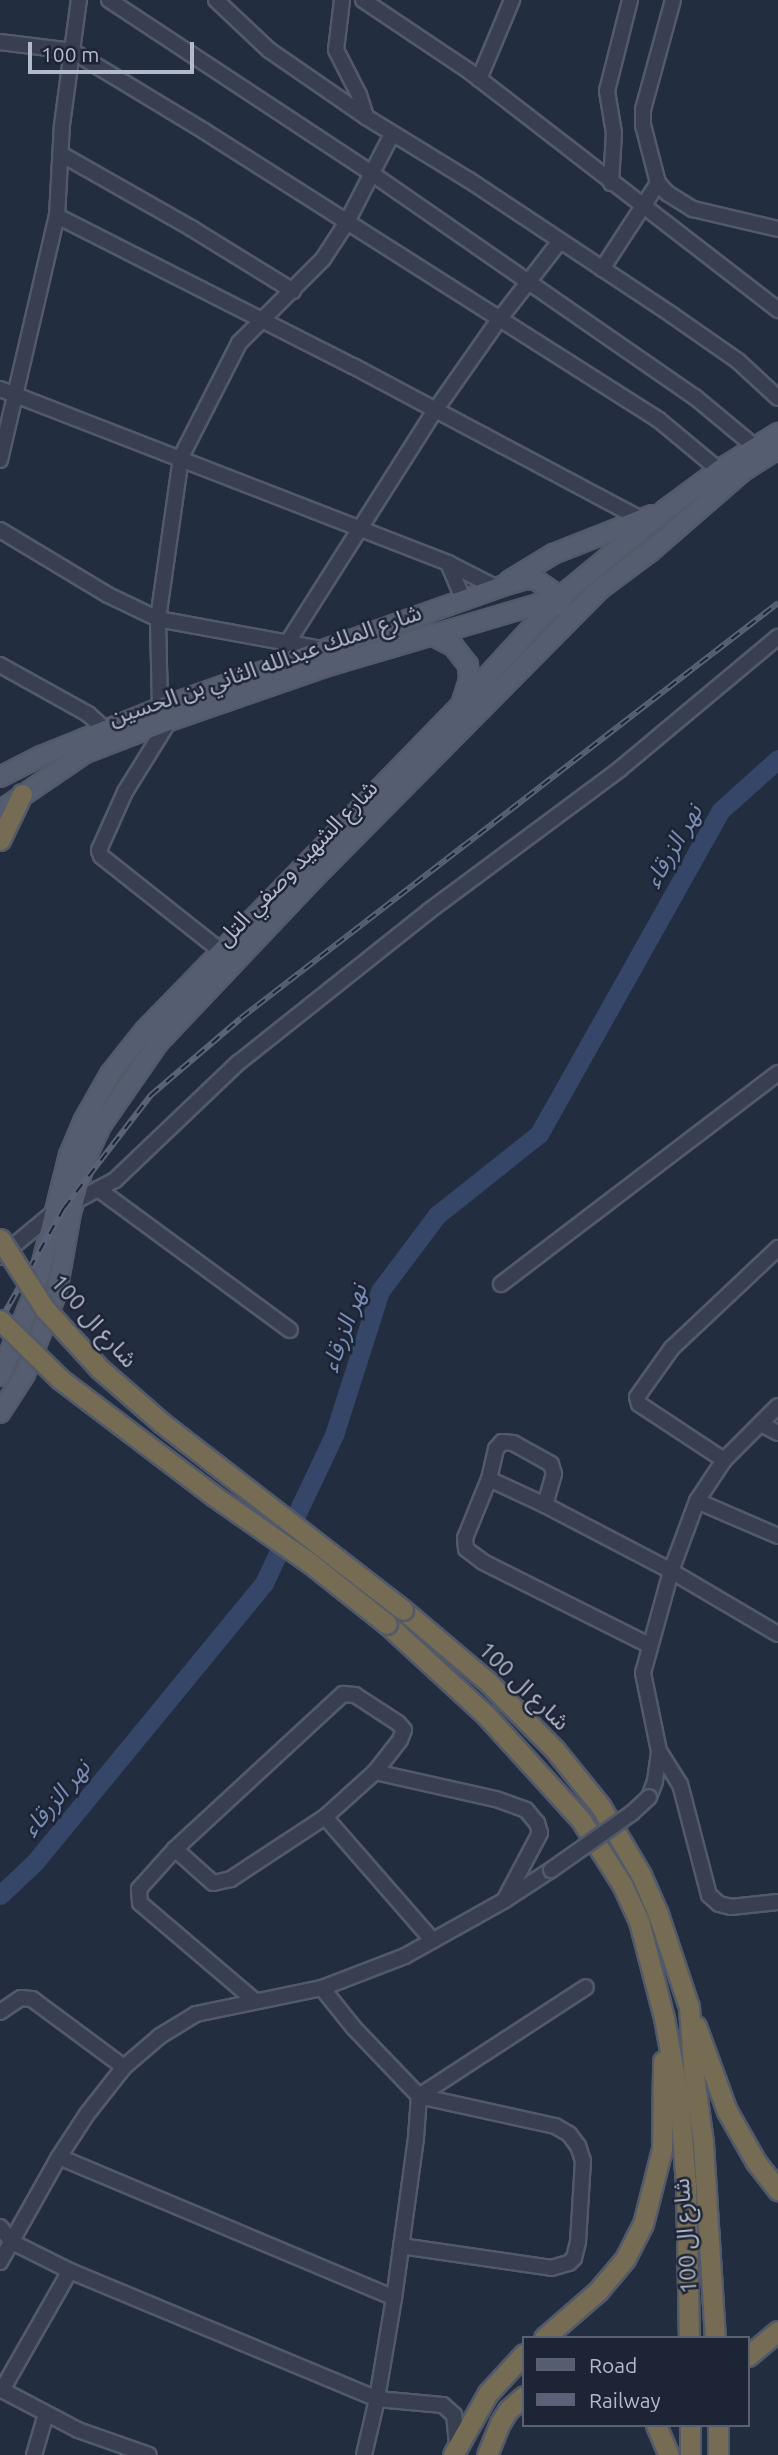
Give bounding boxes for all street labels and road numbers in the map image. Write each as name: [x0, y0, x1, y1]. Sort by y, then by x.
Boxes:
street label: شارع الملك عبدالله الثاني بن الحسين: [105, 598, 425, 732]
street label: شارع الشهيد وصفي التل: [211, 774, 383, 952]
street label: شارع ال 100: [45, 1269, 143, 1373]
street label: شارع ال 100: [473, 1636, 575, 1736]
street label: شارع ال 100: [667, 2177, 703, 2295]

